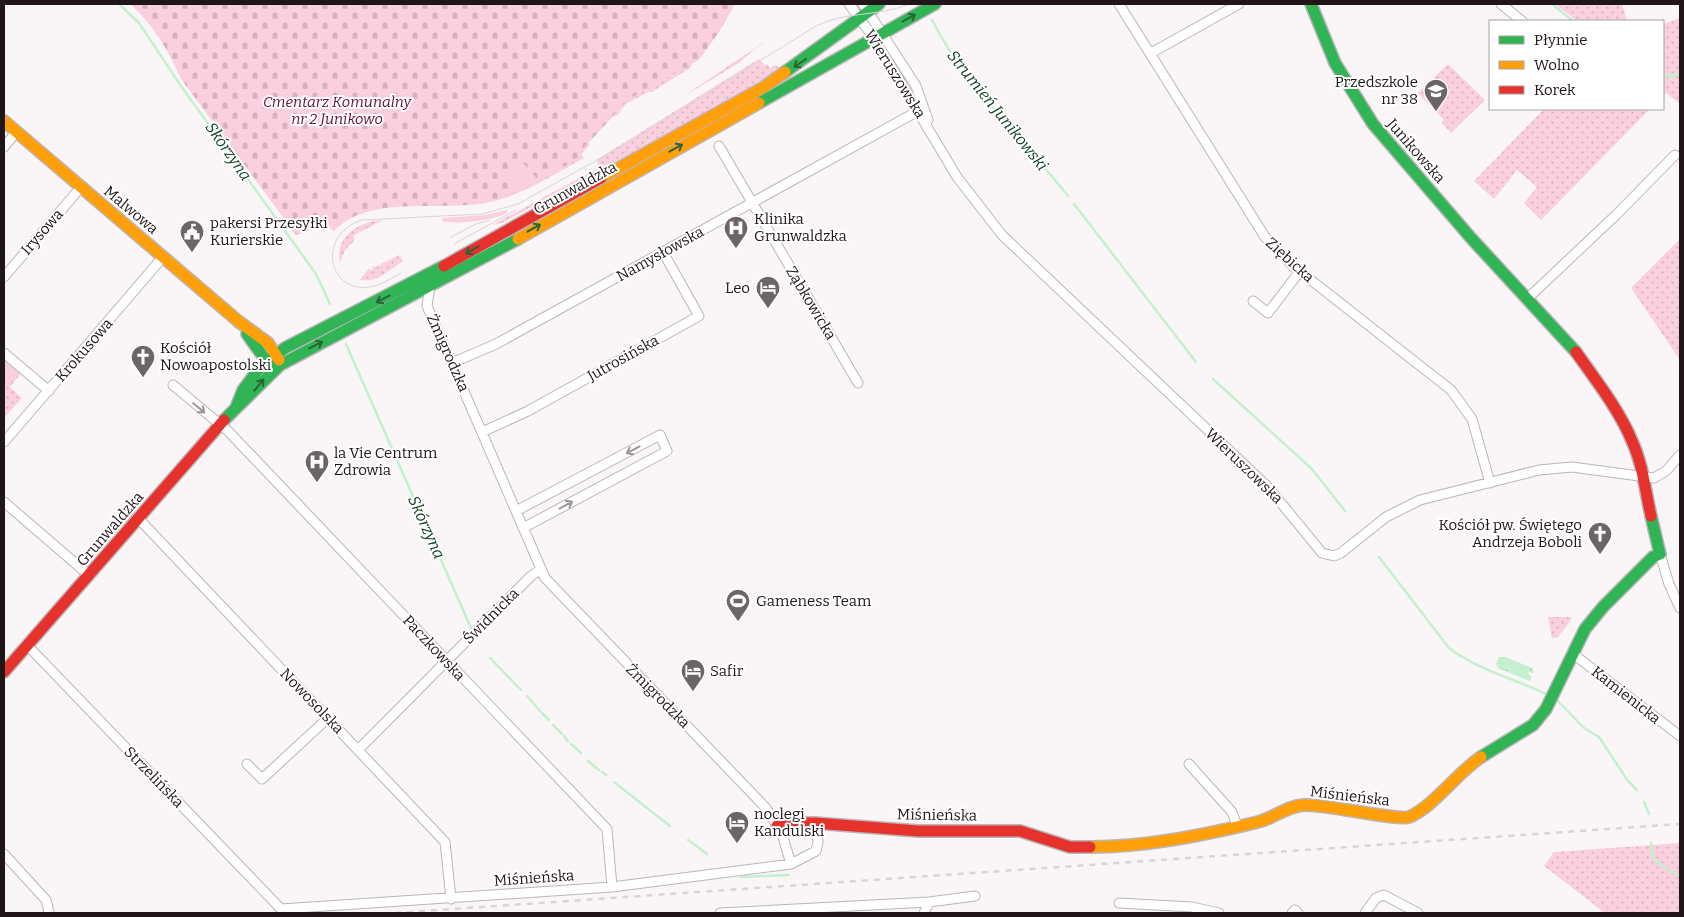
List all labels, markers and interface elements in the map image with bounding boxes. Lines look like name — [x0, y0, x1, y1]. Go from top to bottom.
one-way arrow — [901, 13, 916, 22]
legend — [1489, 20, 1664, 110]
street label: Wieruszowska — [861, 26, 929, 122]
text: Płynnie — [1534, 31, 1588, 49]
water label: Strumień Junikowski — [943, 46, 1052, 175]
text: Wolno — [1534, 56, 1579, 74]
one-way arrow — [793, 59, 807, 69]
place label: Przedszkole nr 38 — [1335, 73, 1418, 108]
school or university icon: Przedszkole nr 38 — [1423, 78, 1449, 112]
text: Korek — [1534, 81, 1576, 99]
park label: Cmentarz Komunalny nr 2 Junikowo — [263, 93, 412, 128]
street label: Junikowska — [1382, 114, 1449, 187]
water label: Skórzyna — [202, 118, 256, 184]
one-way arrow — [668, 143, 683, 152]
street label: Grunwaldzka — [530, 158, 620, 218]
street label: Malwowa — [100, 182, 162, 238]
street label: Irysowa — [17, 205, 67, 259]
place label: Klinika Grunwaldzka — [754, 210, 847, 245]
place label: pakersi Przesyłki Kurierskie — [210, 214, 328, 249]
hospital icon: Klinika Grunwaldzka — [723, 215, 749, 249]
public building icon: pakersi Przesyłki Kurierskie — [179, 219, 205, 253]
one-way arrow — [527, 222, 541, 232]
street label: Namysłowska — [613, 223, 707, 285]
street label: Ziębicka — [1262, 234, 1318, 286]
one-way arrow — [465, 246, 480, 255]
street label: Ząbkowicka — [782, 263, 840, 343]
hotel icon: Leo — [755, 275, 781, 309]
place label: Leo — [725, 279, 750, 297]
one-way arrow — [376, 295, 391, 304]
street label: Żmigrodzka — [423, 311, 473, 395]
street label: Krokusowa — [52, 315, 116, 385]
street label: Jutrosińska — [583, 331, 662, 386]
place label: Kościół Nowoapostolski — [160, 339, 272, 374]
one-way arrow — [309, 340, 324, 350]
church icon: Kościół Nowoapostolski — [130, 344, 156, 378]
one-way arrow — [253, 379, 264, 392]
one-way arrow — [192, 402, 205, 413]
street label: Wieruszowska — [1201, 424, 1287, 508]
place label: la Vie Centrum Zdrowia — [334, 444, 438, 479]
one-way arrow — [626, 445, 641, 455]
hospital icon: la Vie Centrum Zdrowia — [304, 449, 330, 483]
street label: Grunwaldzka — [73, 488, 147, 570]
water label: Skórzyna — [404, 493, 449, 562]
one-way arrow — [558, 500, 573, 509]
place label: Kościół pw. Świętego Andrzeja Boboli — [1438, 516, 1583, 551]
church icon: Kościół pw. Świętego Andrzeja Boboli — [1587, 521, 1613, 555]
street label: Świdnicka — [459, 584, 523, 648]
sports icon: Gameness Team — [725, 588, 751, 622]
place label: Gameness Team — [756, 592, 872, 610]
street label: Paczkowska — [399, 611, 469, 685]
hotel icon: Safir — [680, 658, 706, 692]
street label: Żmigrodzka — [622, 660, 694, 732]
place label: Safir — [710, 662, 744, 680]
street label: Kamienicka — [1588, 662, 1664, 728]
street label: Nowosolska — [276, 665, 348, 737]
street label: Strzelińska — [120, 743, 188, 811]
street label: Miśnieńska — [1309, 782, 1391, 810]
place label: noclegi Kandulski — [754, 805, 825, 840]
street label: Miśnieńska — [897, 805, 977, 825]
hotel icon: noclegi Kandulski — [724, 810, 750, 844]
street label: Miśnieńska — [493, 866, 575, 890]

